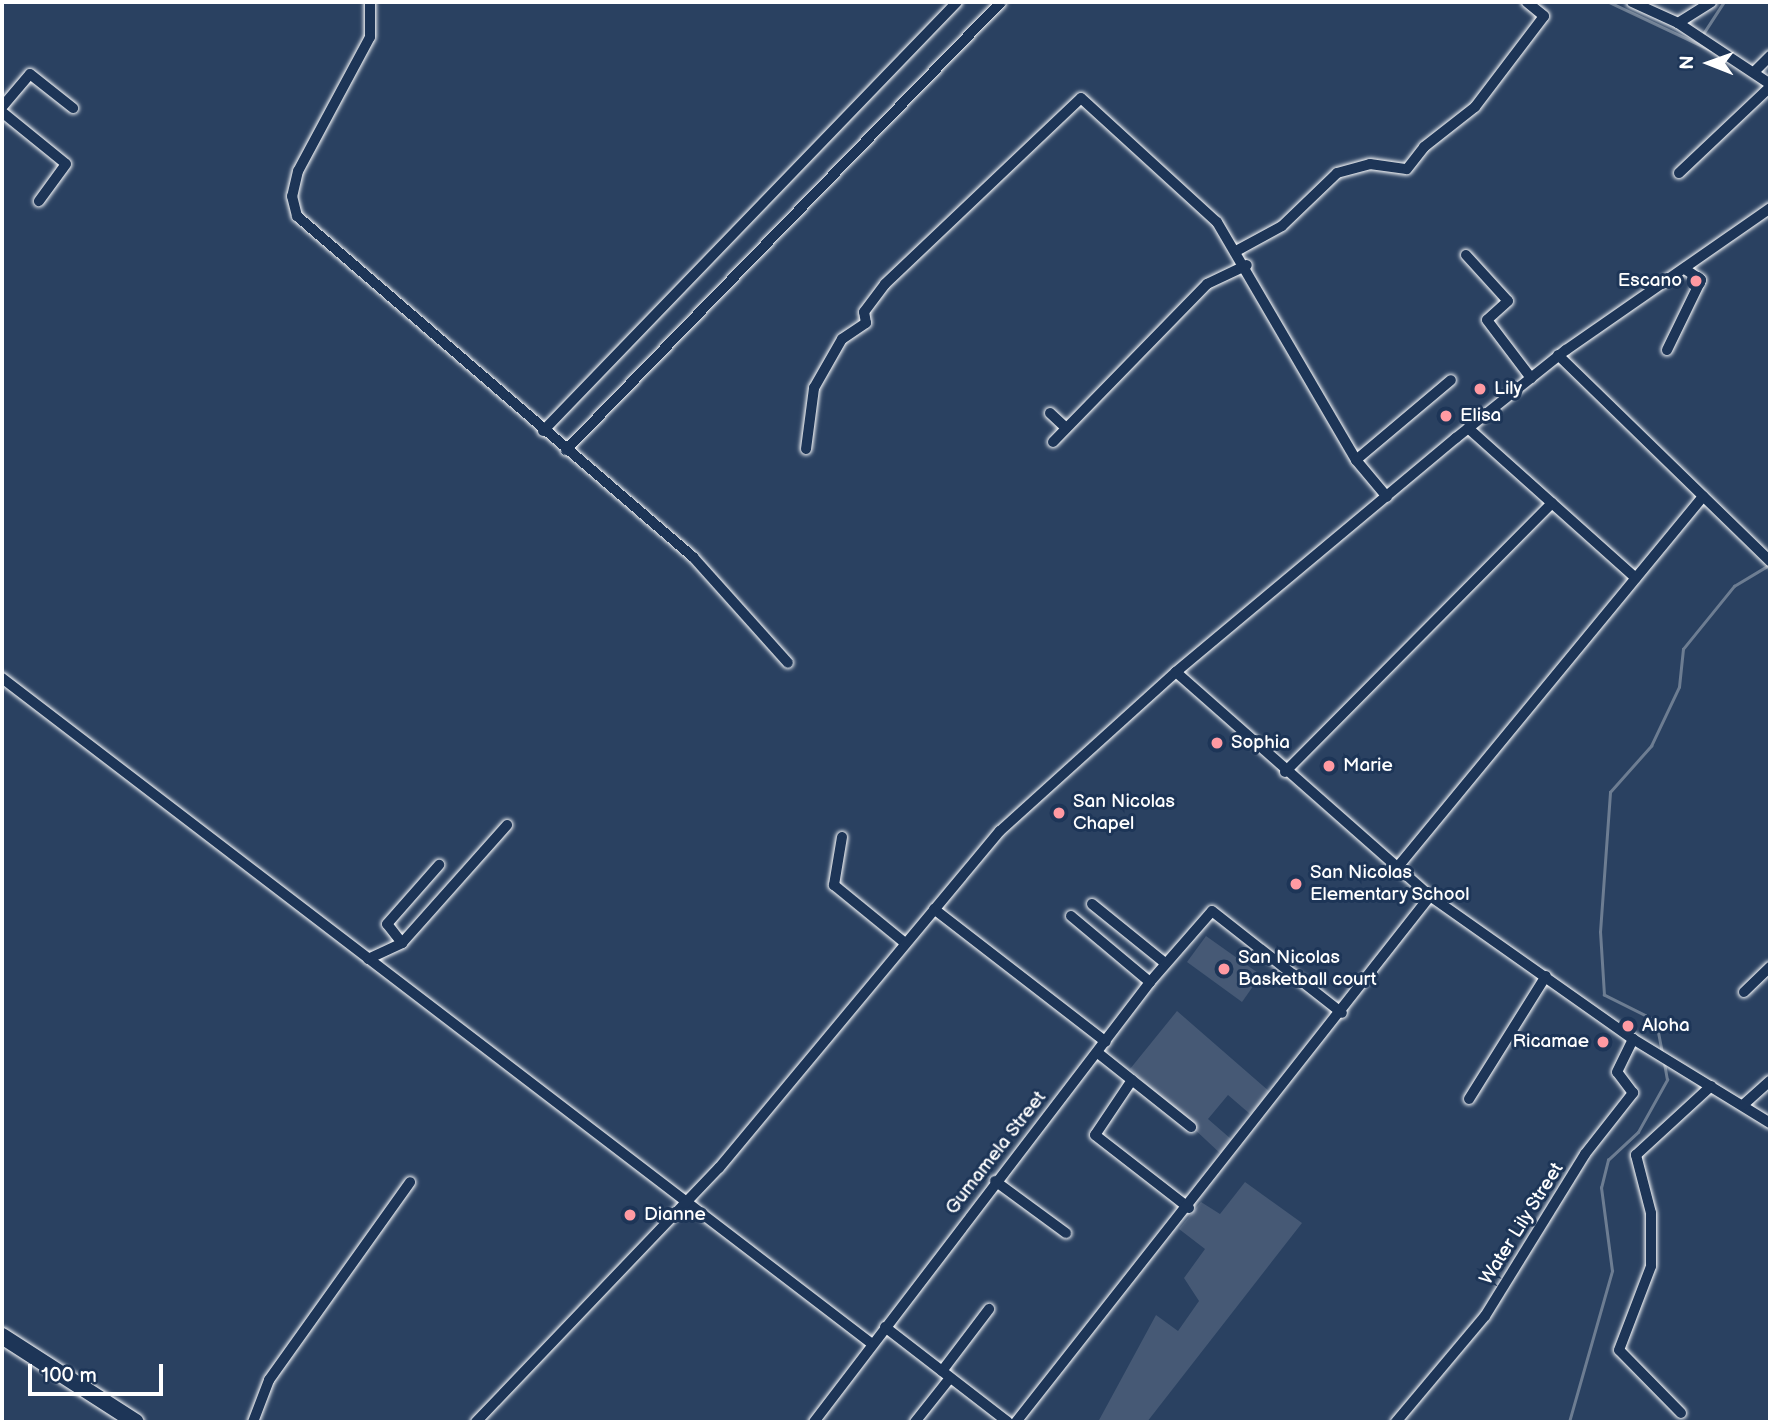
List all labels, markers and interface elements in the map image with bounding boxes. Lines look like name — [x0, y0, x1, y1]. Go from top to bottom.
north arrow — [1674, 28, 1744, 98]
text: N — [1676, 55, 1699, 70]
place label: Escano — [1618, 270, 1682, 292]
marker: Escano — [1688, 273, 1704, 289]
place label: Lily — [1494, 378, 1522, 400]
marker: Lily — [1472, 381, 1488, 397]
place label: Elisa — [1460, 405, 1501, 427]
marker: Elisa — [1438, 408, 1454, 424]
place label: Sophia — [1231, 732, 1290, 754]
marker: Sophia — [1209, 735, 1225, 751]
place label: Marie — [1343, 755, 1393, 777]
marker: Marie — [1321, 758, 1337, 774]
place label: San Nicolas Chapel — [1073, 791, 1175, 835]
marker: San Nicolas Chapel — [1051, 805, 1067, 821]
place label: San Nicolas Elementary School — [1310, 862, 1471, 906]
marker: San Nicolas Elementary School — [1288, 876, 1304, 892]
place label: San Nicolas Basketball court — [1238, 947, 1377, 991]
marker: San Nicolas Basketball court — [1216, 961, 1232, 977]
place label: Aloha — [1642, 1015, 1690, 1037]
marker: Aloha — [1620, 1018, 1636, 1034]
place label: Ricamae — [1512, 1031, 1589, 1053]
marker: Ricamae — [1595, 1034, 1611, 1050]
street label: Gumamela Street — [941, 1087, 1051, 1219]
street label: Water Lily Street — [1475, 1158, 1569, 1290]
place label: Dianne — [644, 1204, 706, 1226]
marker: Dianne — [622, 1207, 638, 1223]
scale bar — [32, 1350, 166, 1394]
text: 100 m — [41, 1363, 97, 1388]

